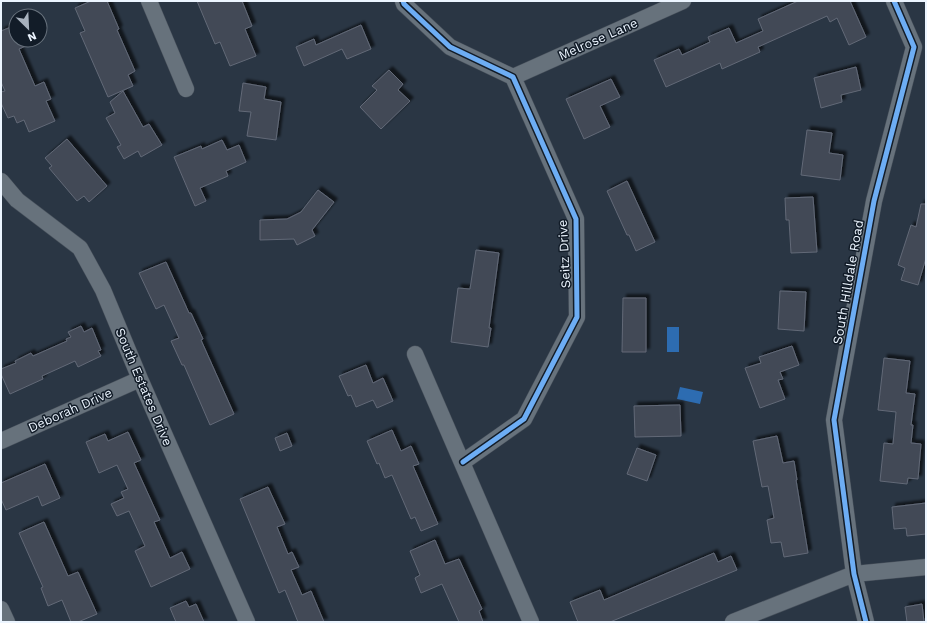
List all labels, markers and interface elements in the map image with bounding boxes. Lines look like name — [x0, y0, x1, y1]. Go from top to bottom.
north arrow — [8, 8, 48, 48]
street label: Melrose Lane — [556, 15, 640, 63]
text: N — [25, 29, 38, 44]
street label: Seitz Drive — [555, 219, 573, 289]
street label: South Hilldale Road — [830, 219, 866, 345]
street label: South Estates Drive — [112, 326, 176, 448]
street label: Deborah Drive — [26, 385, 114, 435]

